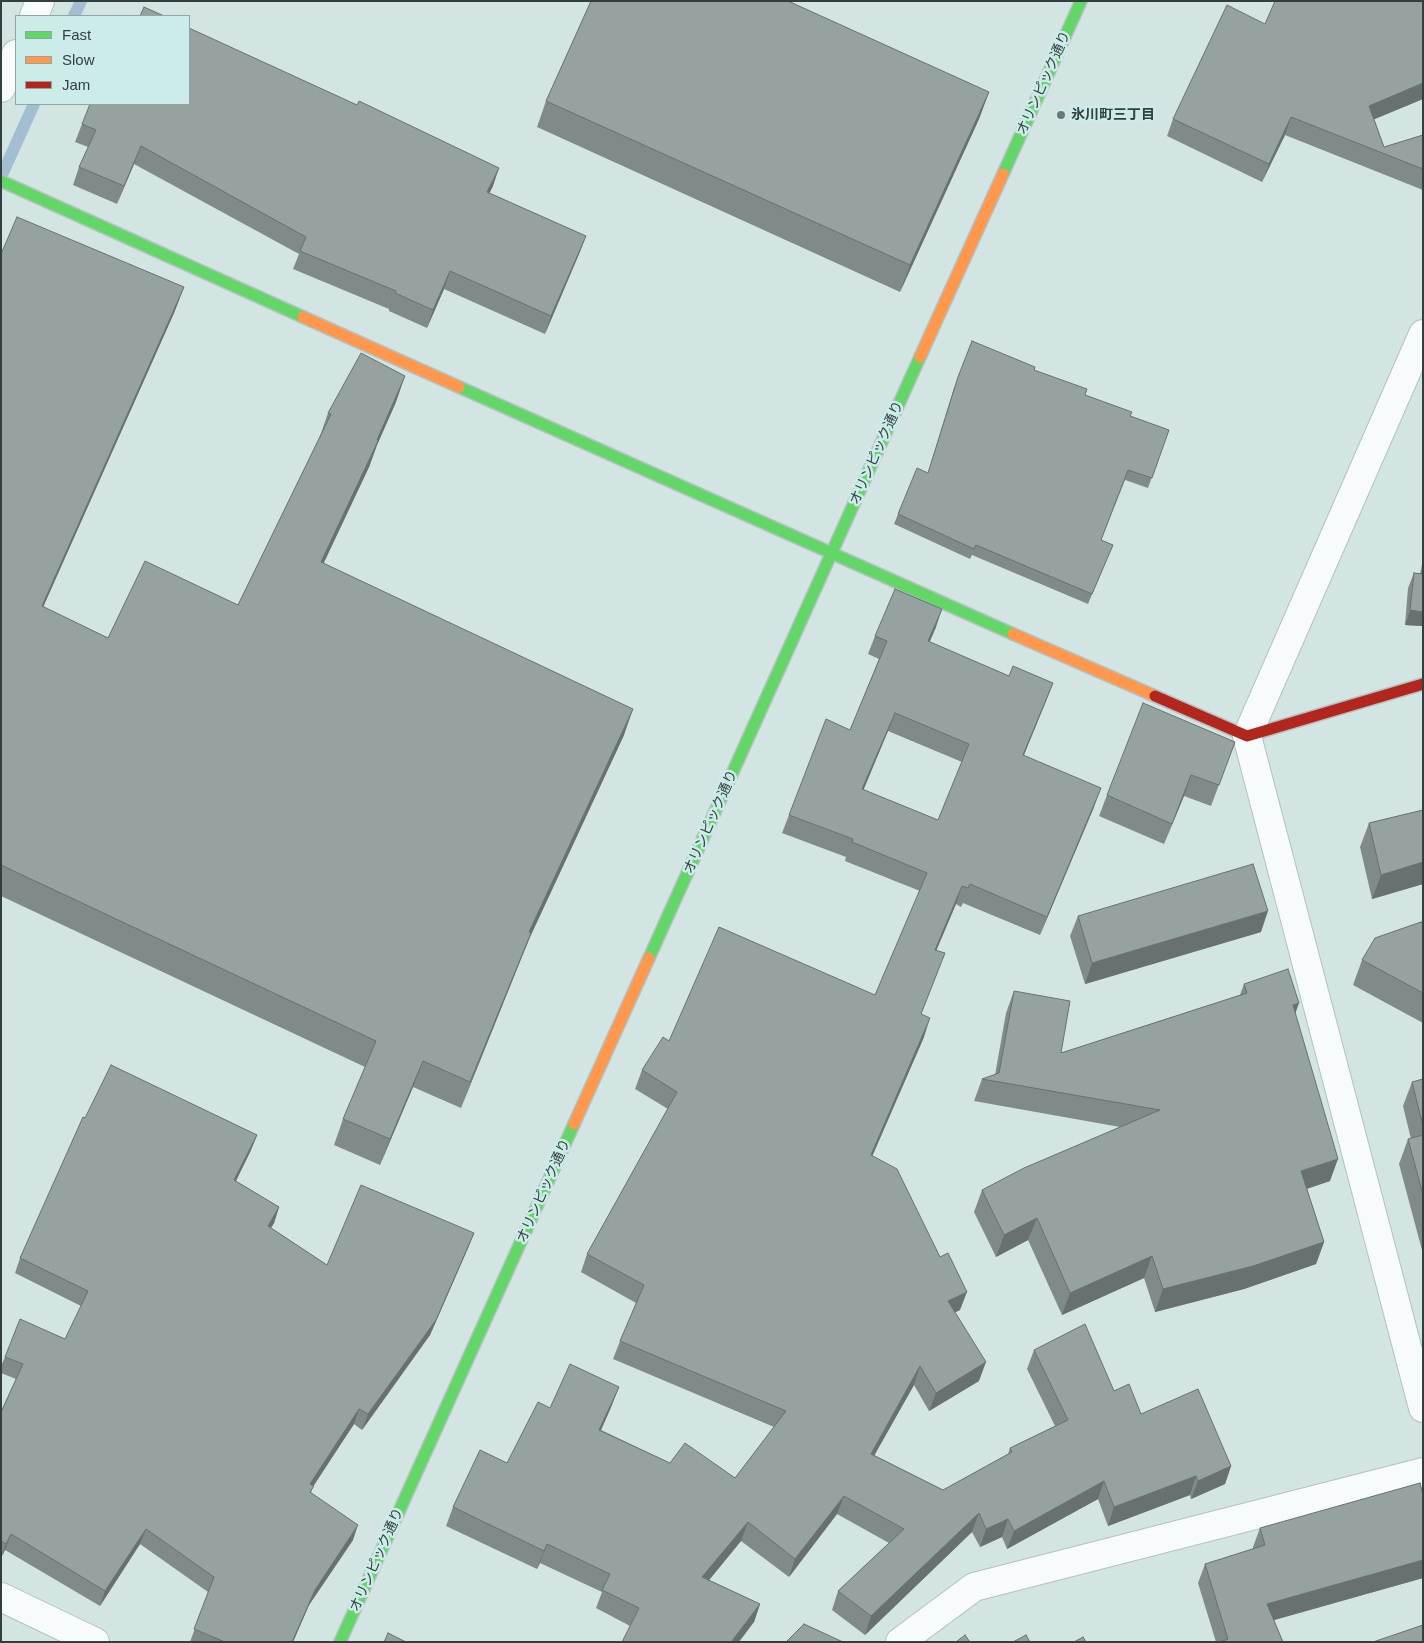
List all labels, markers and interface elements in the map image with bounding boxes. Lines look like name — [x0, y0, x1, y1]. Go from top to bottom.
legend — [15, 15, 190, 105]
text: Fast — [62, 26, 91, 43]
street label: オリンピック通り — [1014, 28, 1074, 138]
text: Slow — [62, 51, 95, 68]
text: Jam — [62, 76, 90, 93]
place label: 氷川町三丁目 — [1071, 107, 1155, 123]
marker: 氷川町三丁目 — [1055, 109, 1067, 121]
street label: オリンピック通り — [847, 398, 907, 508]
street label: オリンピック通り — [681, 767, 741, 877]
street label: オリンピック通り — [514, 1136, 574, 1246]
street label: オリンピック通り — [347, 1505, 407, 1615]

